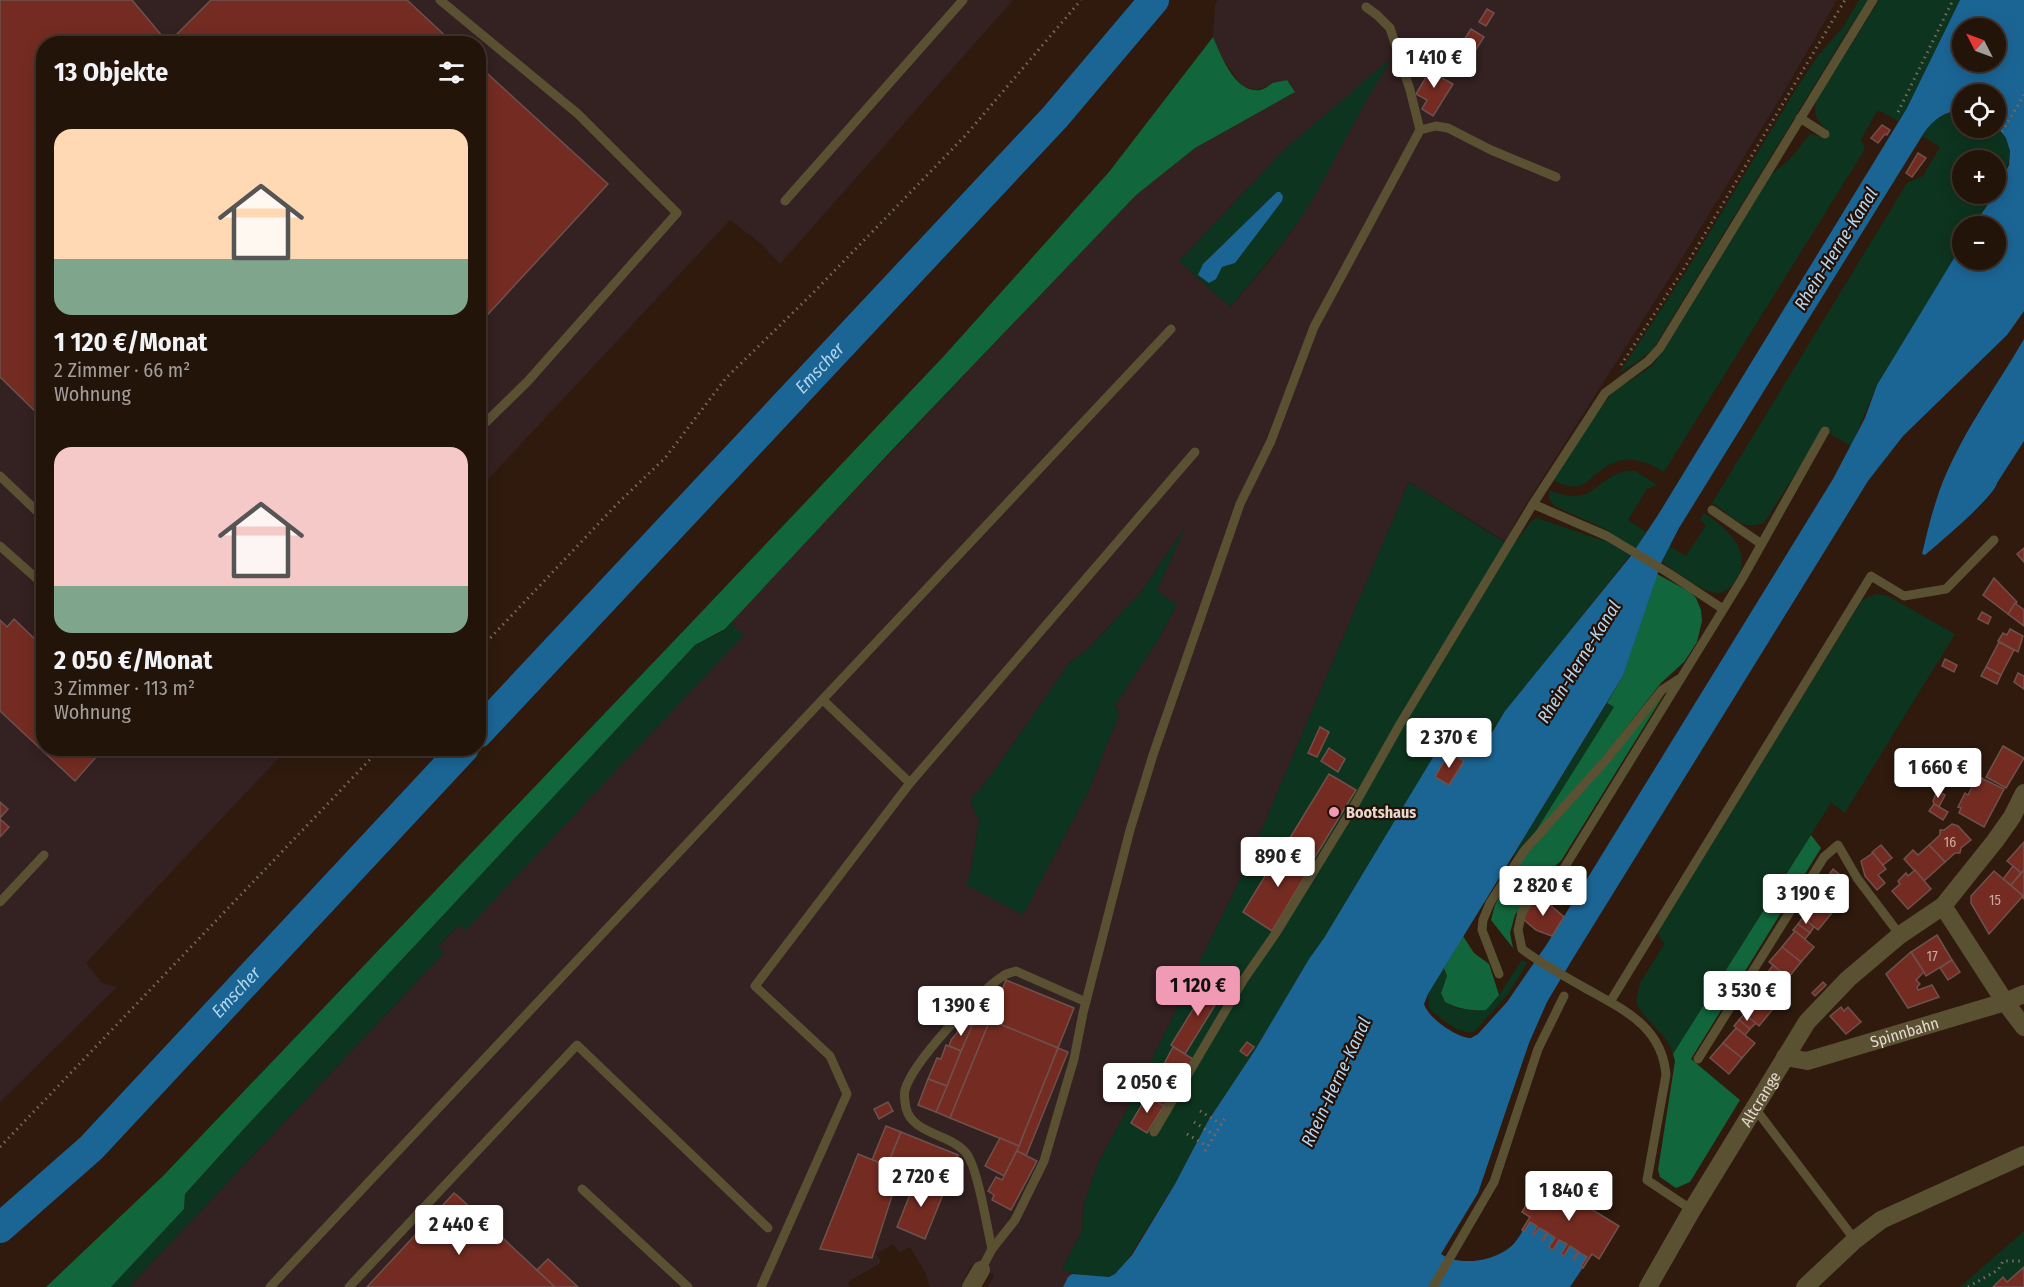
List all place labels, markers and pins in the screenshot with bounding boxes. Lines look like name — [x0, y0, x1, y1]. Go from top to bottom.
pin: 1 410 € — [1379, 38, 1489, 89]
pin: 2 370 € — [1394, 718, 1504, 769]
pin: 1 660 € — [1883, 748, 1993, 799]
place label: Bootshaus — [1346, 803, 1416, 822]
marker: Bootshaus — [1327, 805, 1341, 819]
pin: 890 € — [1236, 837, 1320, 888]
pin: 2 820 € — [1488, 866, 1598, 917]
pin: 3 190 € — [1751, 874, 1861, 925]
pin: 1 120 € — [1143, 966, 1253, 1017]
pin: 3 530 € — [1692, 971, 1802, 1022]
pin: 1 390 € — [906, 986, 1016, 1037]
pin: 2 050 € — [1092, 1063, 1202, 1114]
pin: 2 720 € — [866, 1157, 976, 1208]
pin: 1 840 € — [1514, 1171, 1624, 1222]
pin: 2 440 € — [404, 1205, 514, 1256]

